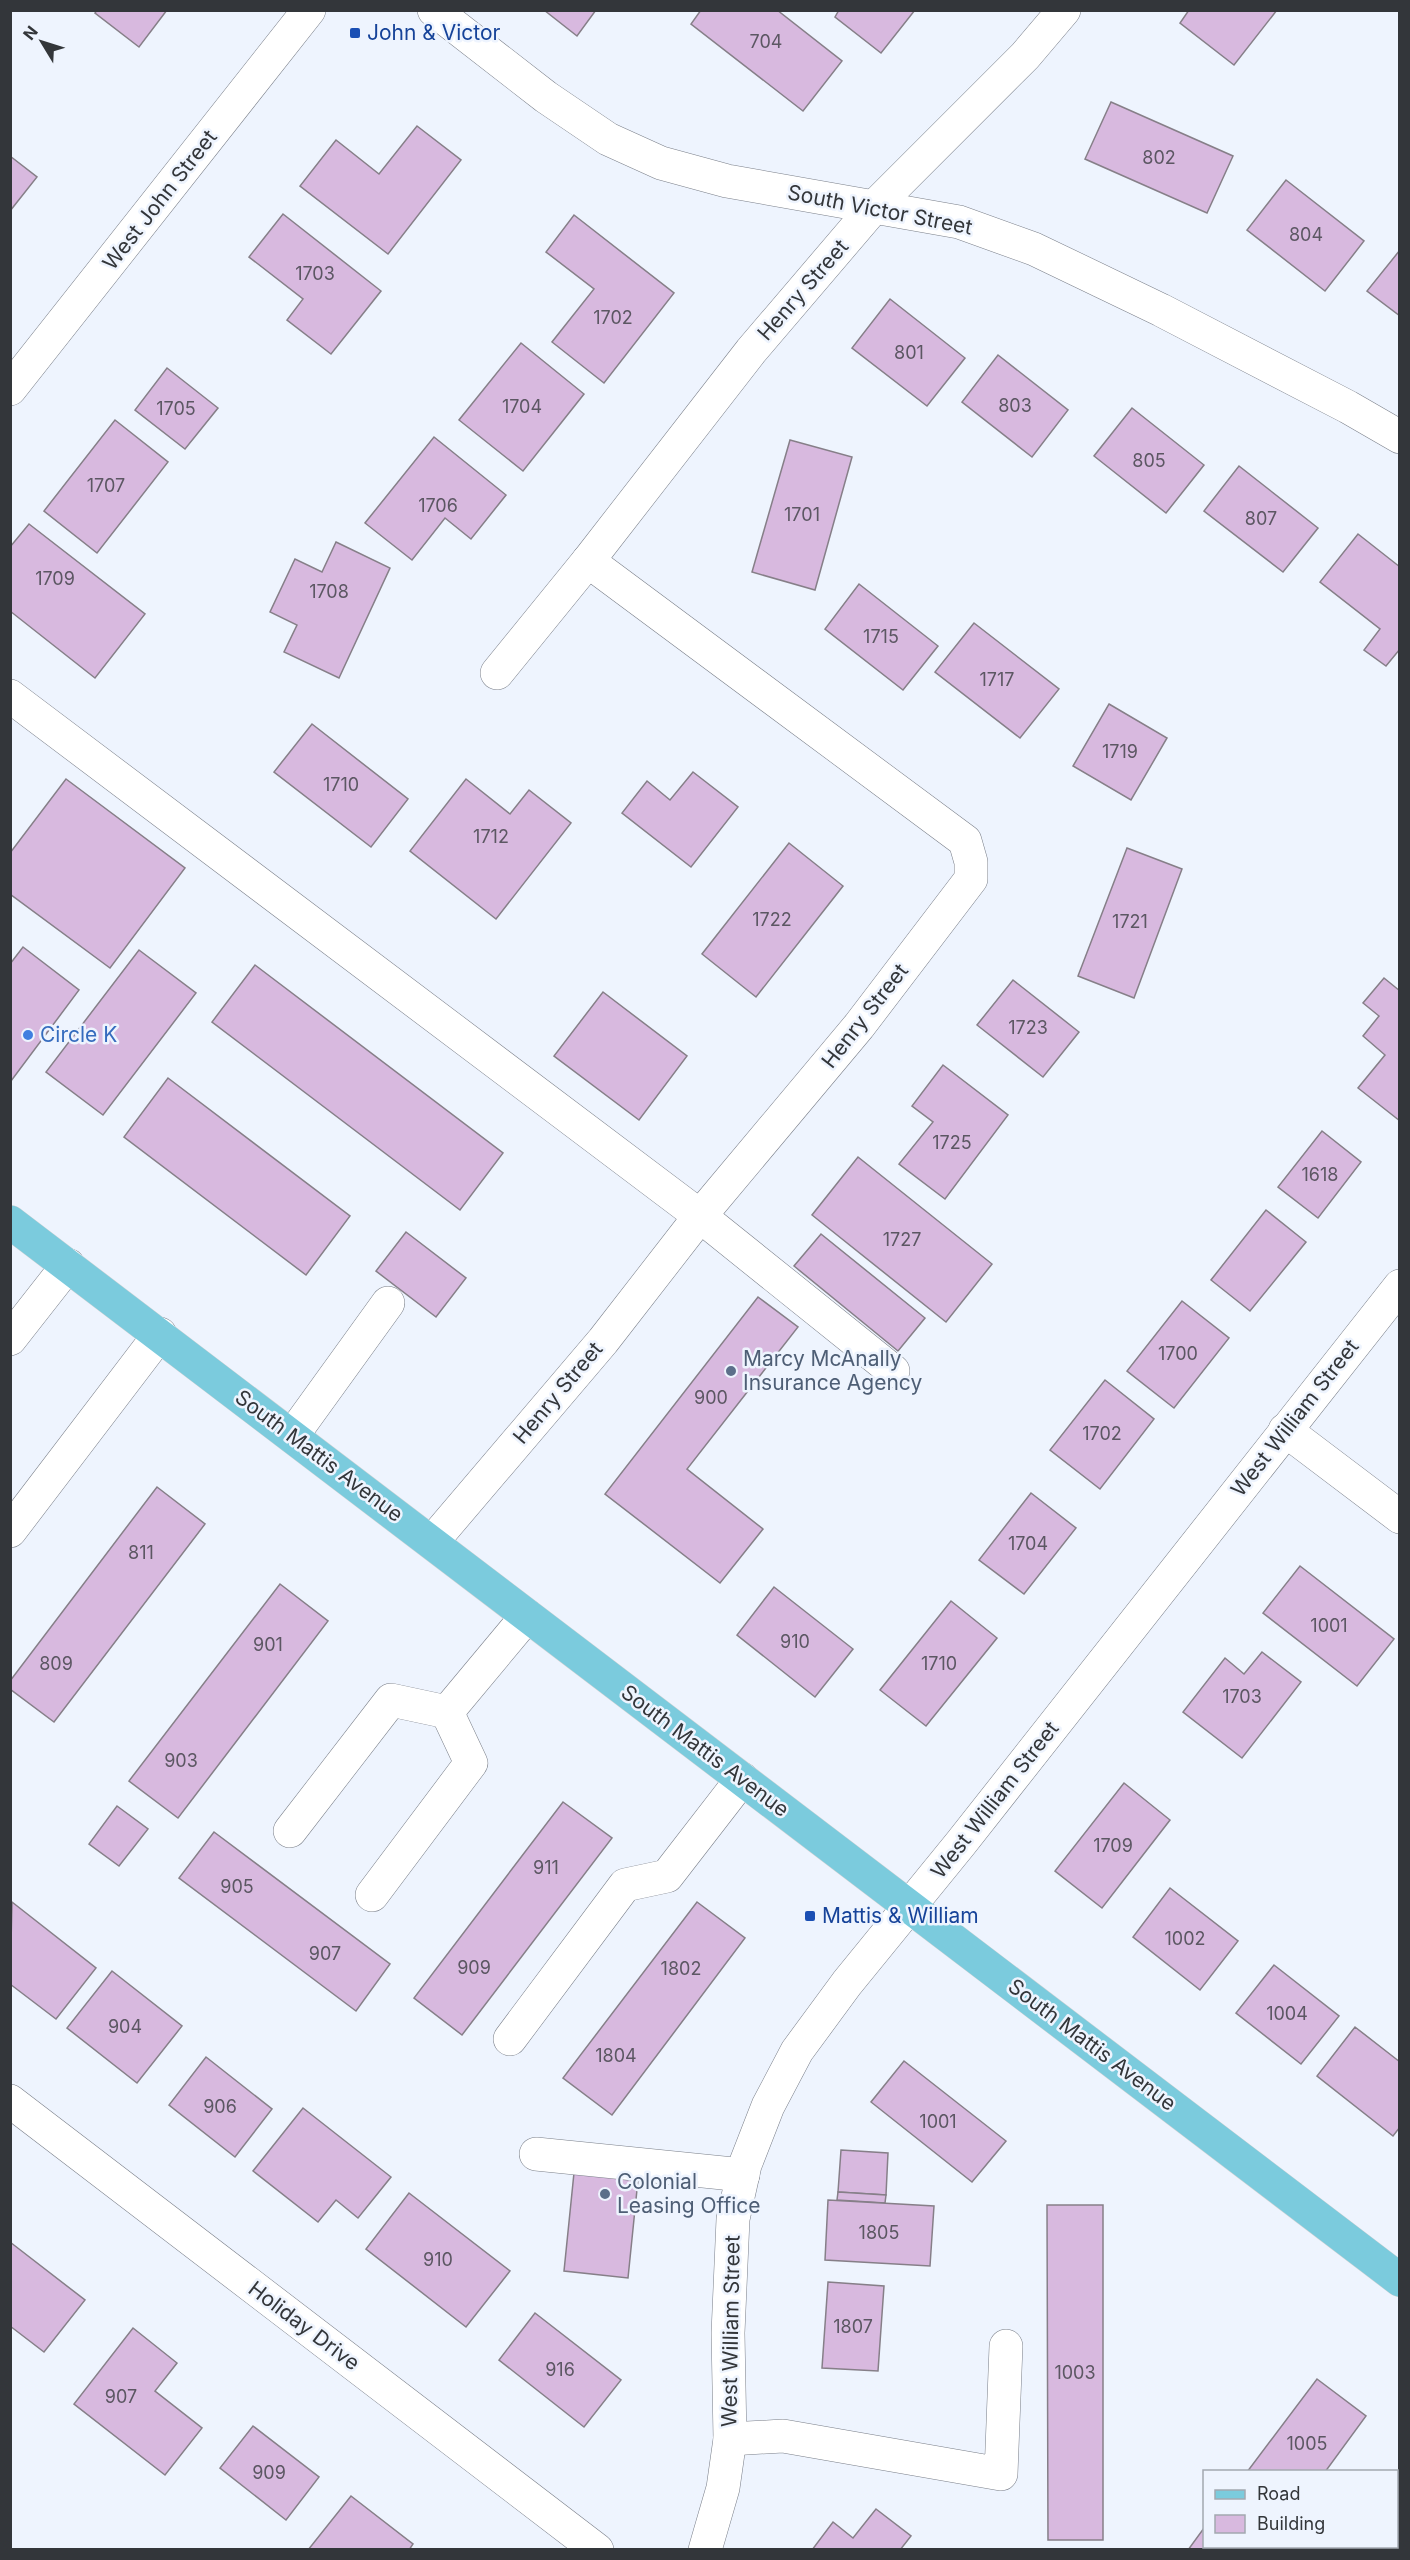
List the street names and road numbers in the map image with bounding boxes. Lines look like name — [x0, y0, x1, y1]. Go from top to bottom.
street label: West John Street — [97, 125, 222, 274]
street label: South Victor Street — [786, 179, 975, 240]
street label: Henry Street — [752, 234, 853, 345]
street label: Henry Street — [816, 958, 913, 1073]
street label: West William Street — [1226, 1334, 1364, 1501]
street label: Henry Street — [508, 1336, 608, 1449]
street label: South Mattis Avenue — [231, 1384, 408, 1527]
street label: South Mattis Avenue — [617, 1679, 794, 1822]
street label: West William Street — [926, 1716, 1064, 1883]
street label: South Mattis Avenue — [1004, 1973, 1181, 2116]
street label: West William Street — [716, 2235, 745, 2427]
street label: Holiday Drive — [244, 2276, 365, 2375]

